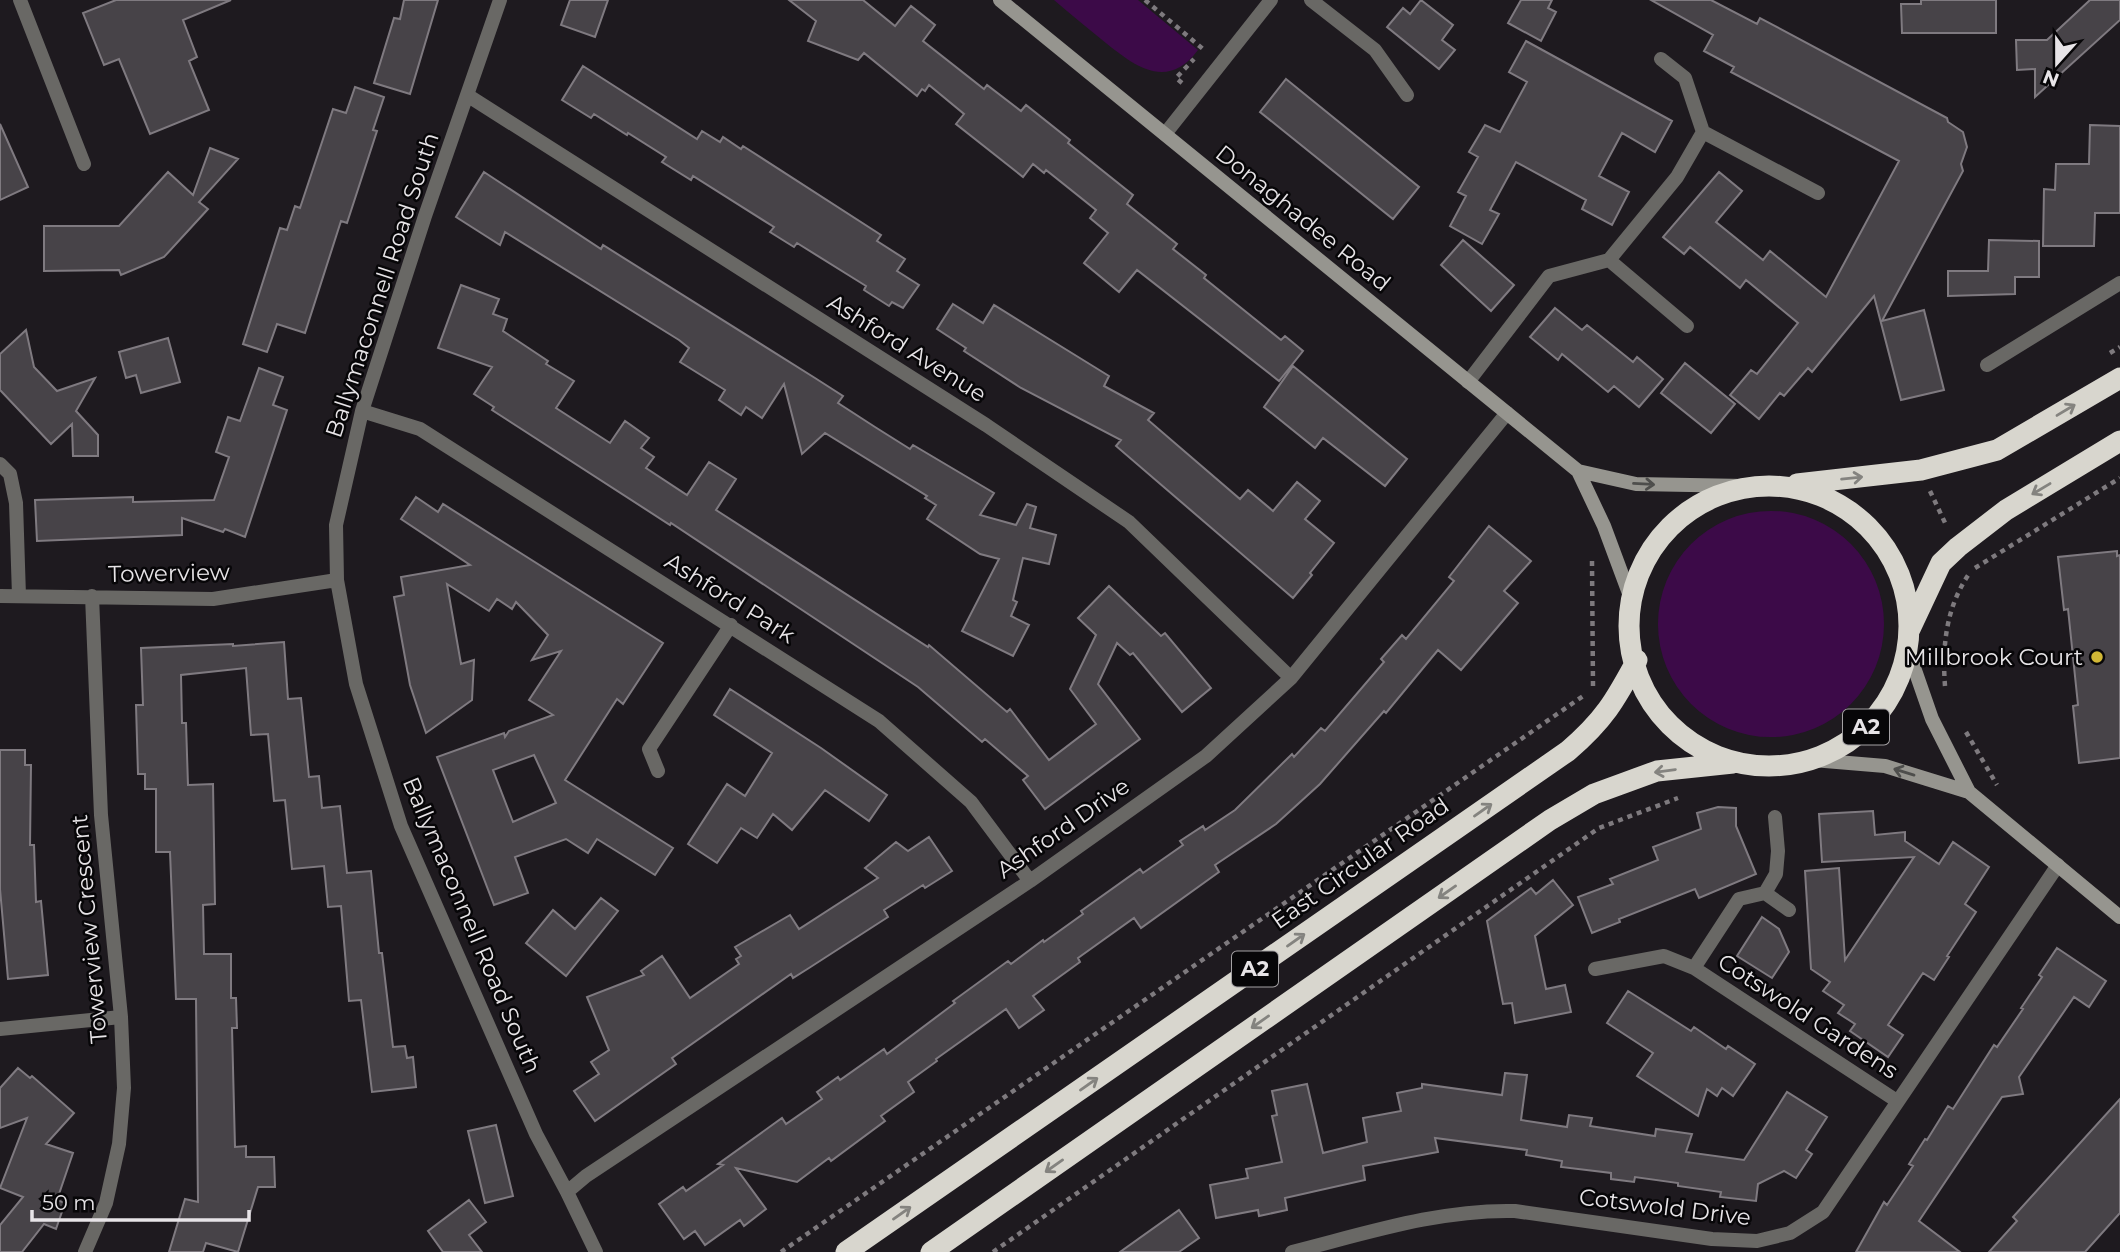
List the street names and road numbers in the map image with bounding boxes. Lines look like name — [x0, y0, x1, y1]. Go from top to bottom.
street label: Ballymaconnell Road South — [319, 129, 445, 441]
street label: Donaghadee Road — [1210, 139, 1396, 297]
street label: Ashford Avenue — [822, 288, 992, 408]
street label: Ashford Park — [660, 547, 800, 649]
street label: Towerview — [108, 558, 231, 588]
road number: A2 — [1843, 710, 1889, 744]
street label: Ashford Drive — [991, 772, 1135, 884]
street label: Ballymaconnell Road South — [397, 773, 547, 1077]
street label: East Circular Road — [1266, 791, 1454, 935]
street label: Towerview Crescent — [65, 813, 113, 1045]
street label: Cotswold Gardens — [1713, 947, 1903, 1085]
road number: A2 — [1232, 951, 1278, 986]
street label: Cotswold Drive — [1577, 1183, 1753, 1231]

